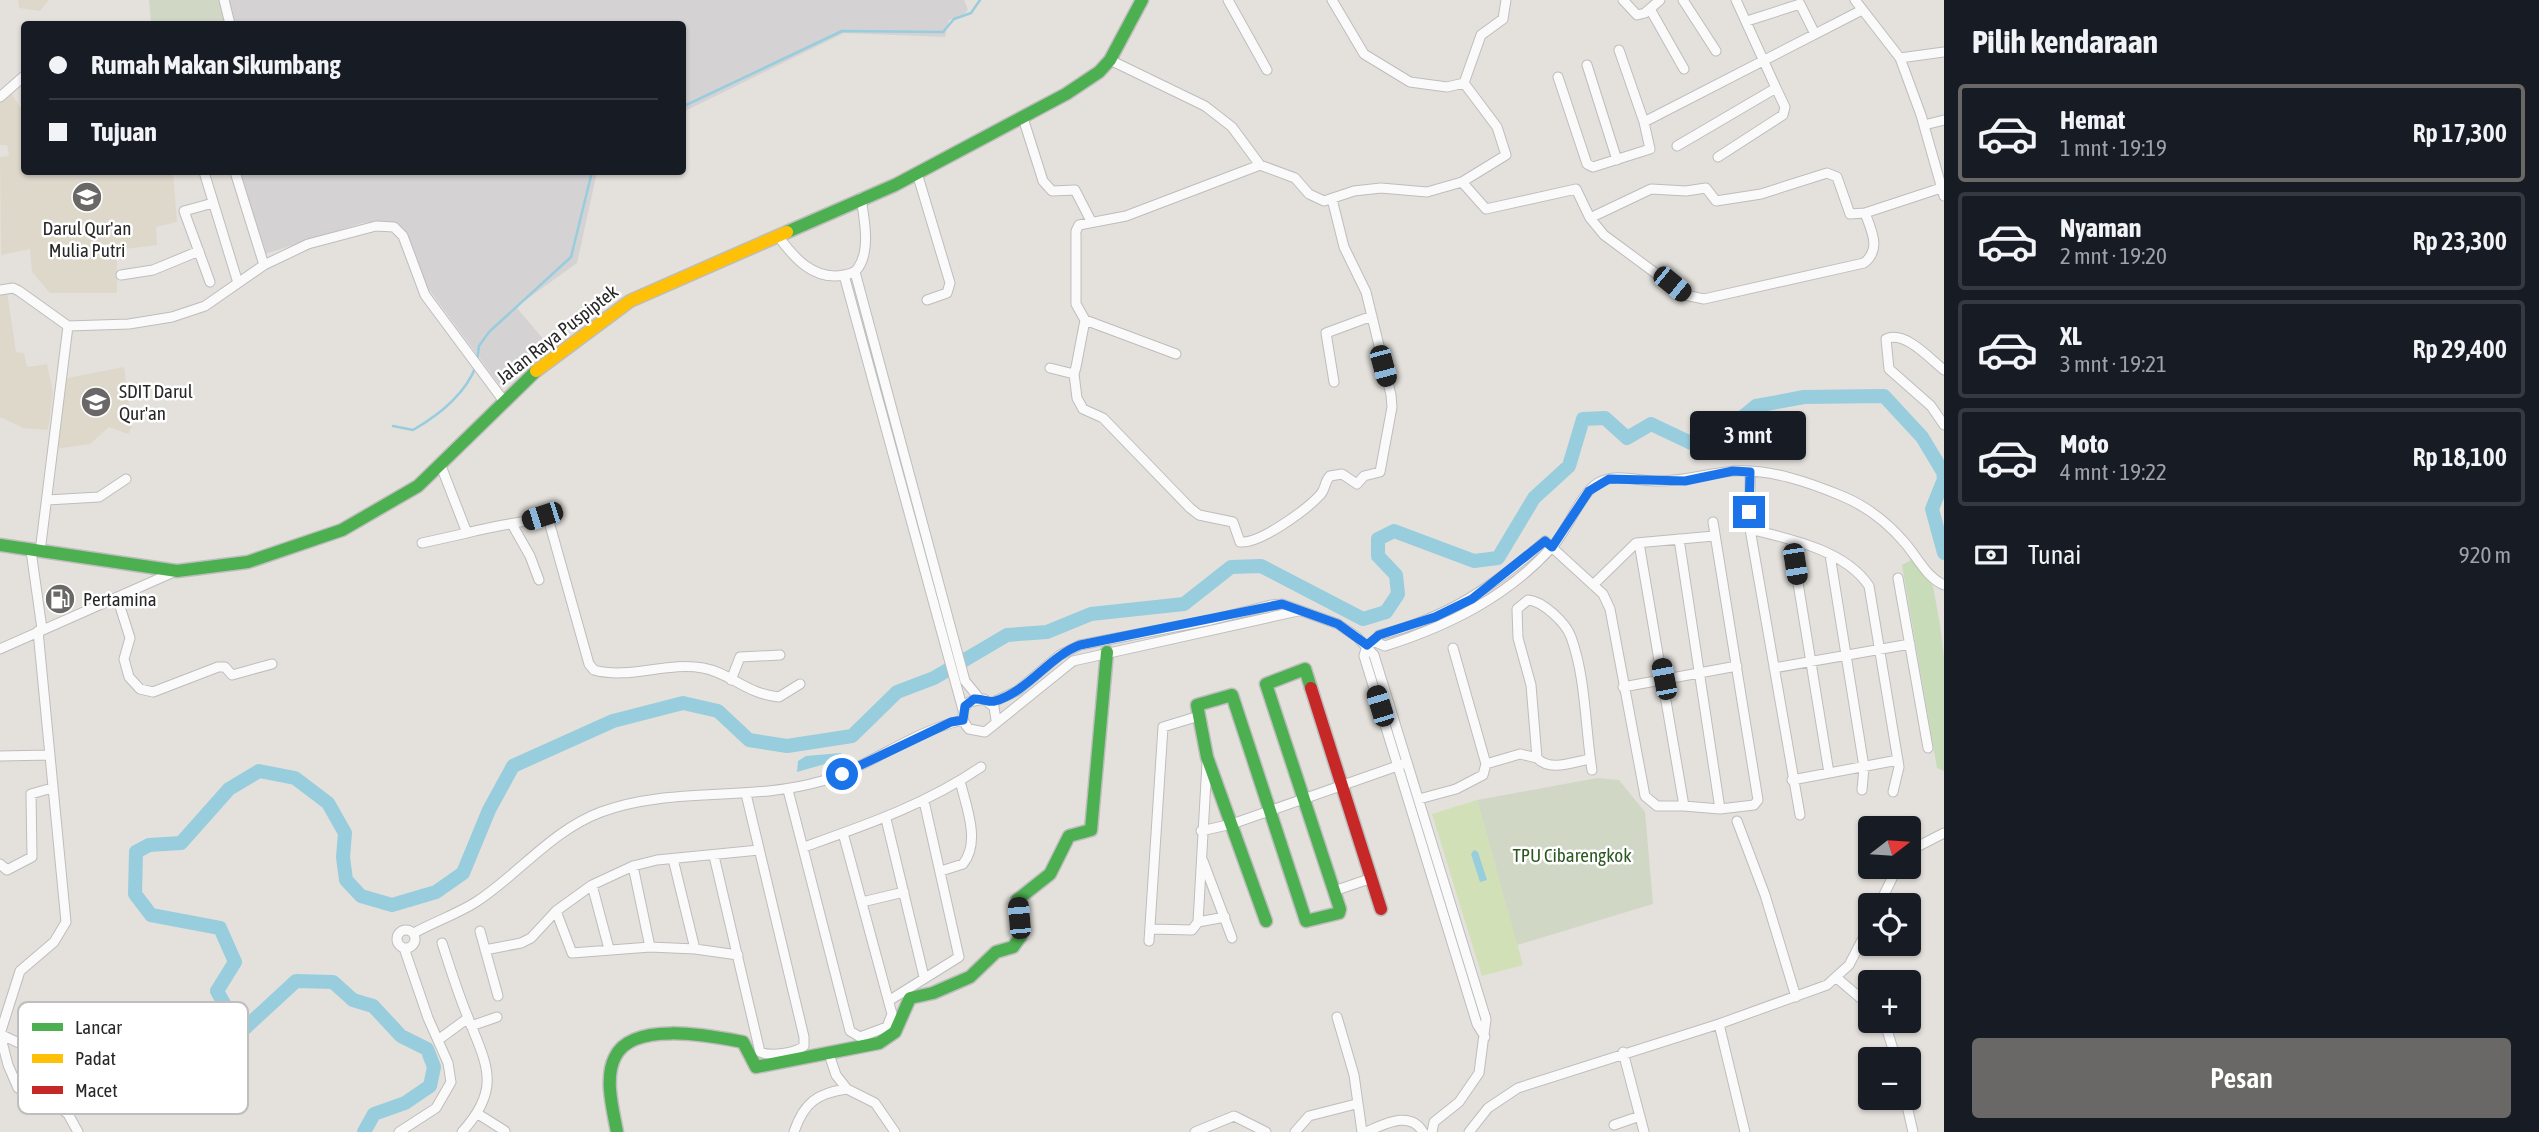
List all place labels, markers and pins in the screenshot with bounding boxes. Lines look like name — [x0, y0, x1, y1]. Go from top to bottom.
school or university icon: Darul Qur'an Mulia Putri — [70, 180, 104, 214]
place label: Darul Qur'an Mulia Putri — [43, 217, 131, 261]
place label: SDIT Darul Qur'an — [119, 380, 193, 424]
school or university icon: SDIT Darul Qur'an — [79, 385, 113, 419]
fuel station icon: Pertamina — [43, 582, 77, 616]
place label: Pertamina — [83, 588, 157, 610]

